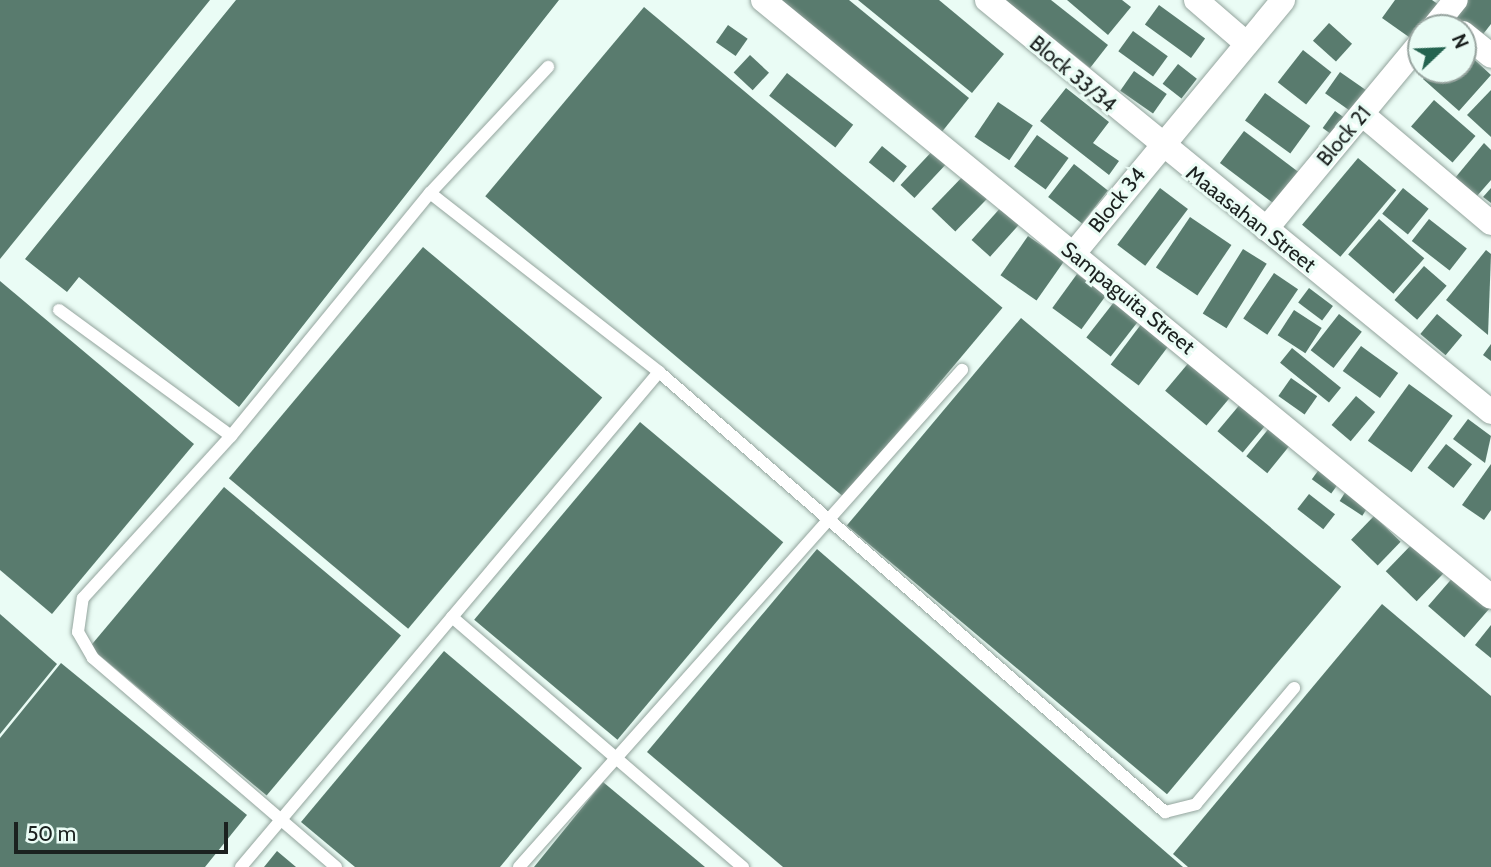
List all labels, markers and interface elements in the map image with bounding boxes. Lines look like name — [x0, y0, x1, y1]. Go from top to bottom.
north arrow — [1407, 14, 1477, 84]
street label: Block 33/34 — [1024, 30, 1122, 118]
text: N — [1447, 31, 1473, 52]
street label: Block 21 — [1312, 101, 1376, 171]
street label: Maaasahan Street — [1181, 160, 1321, 278]
street label: Block 34 — [1083, 163, 1151, 237]
street label: Sampaguita Street — [1056, 237, 1200, 359]
scale bar — [18, 808, 231, 852]
text: 50 m — [27, 821, 76, 846]

